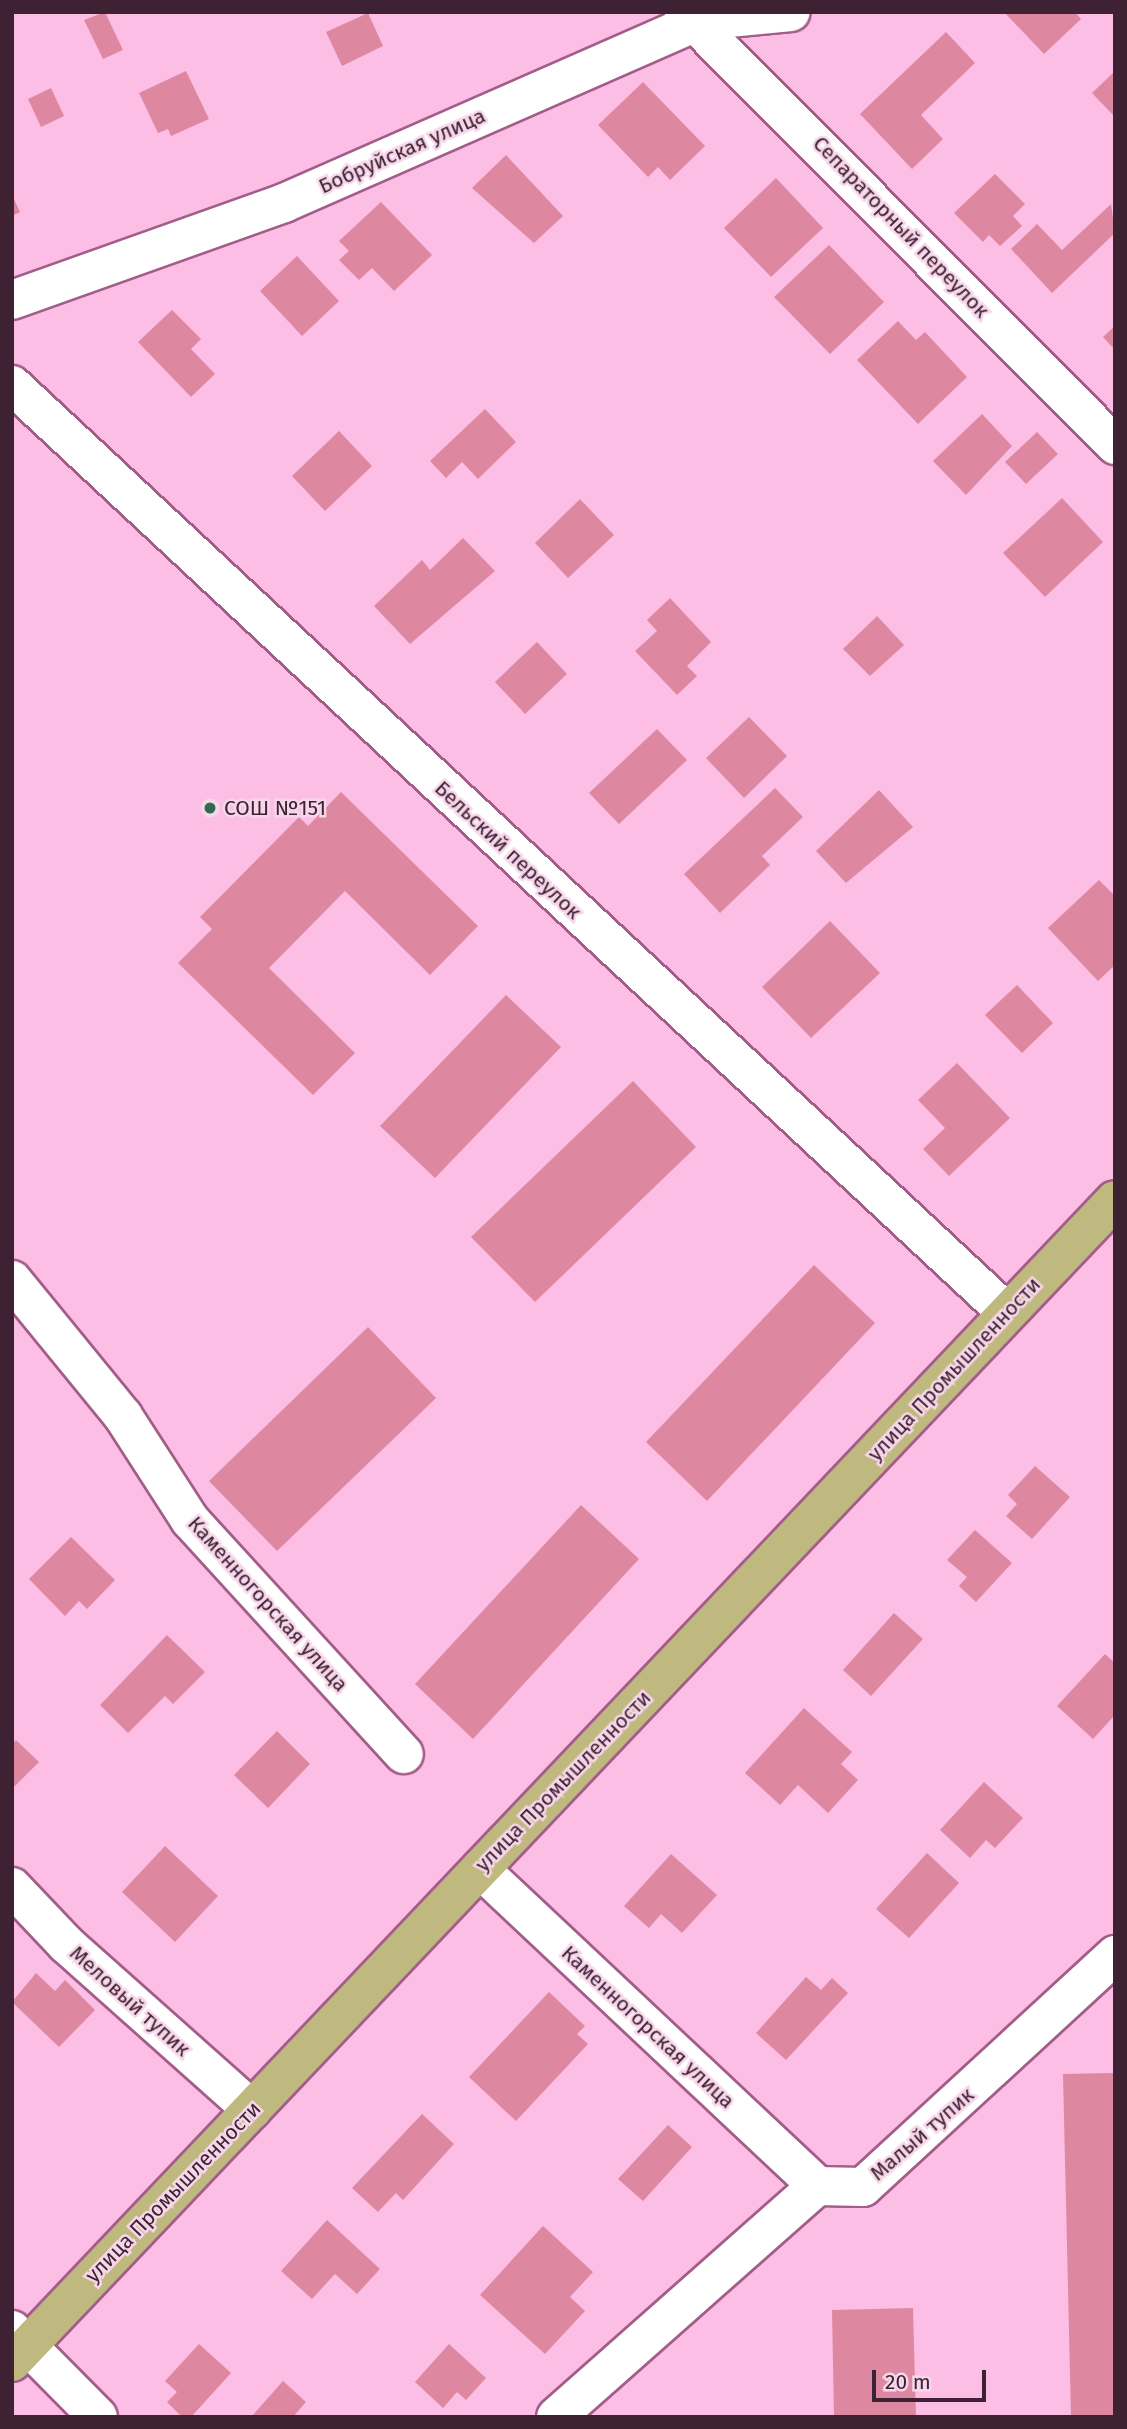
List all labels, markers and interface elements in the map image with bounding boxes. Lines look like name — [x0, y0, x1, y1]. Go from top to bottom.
street label: Бобруйская улица — [315, 103, 489, 199]
street label: Сепараторный переулок — [808, 131, 994, 323]
street label: Бельский переулок — [430, 776, 586, 924]
place label: СОШ №151 — [224, 795, 326, 821]
marker: СОШ №151 — [202, 800, 218, 816]
street label: улица Промышленности — [862, 1272, 1046, 1466]
street label: Каменногорская улица — [183, 1511, 353, 1697]
street label: улица Промышленности — [470, 1685, 656, 1877]
street label: Меловый тупик — [65, 1940, 195, 2062]
street label: Каменногорская улица — [556, 1940, 740, 2114]
street label: Малый тупик — [865, 2082, 979, 2186]
street label: улица Промышленности — [80, 2096, 266, 2288]
scale bar — [875, 2356, 989, 2400]
text: 20 m — [885, 2369, 931, 2395]

